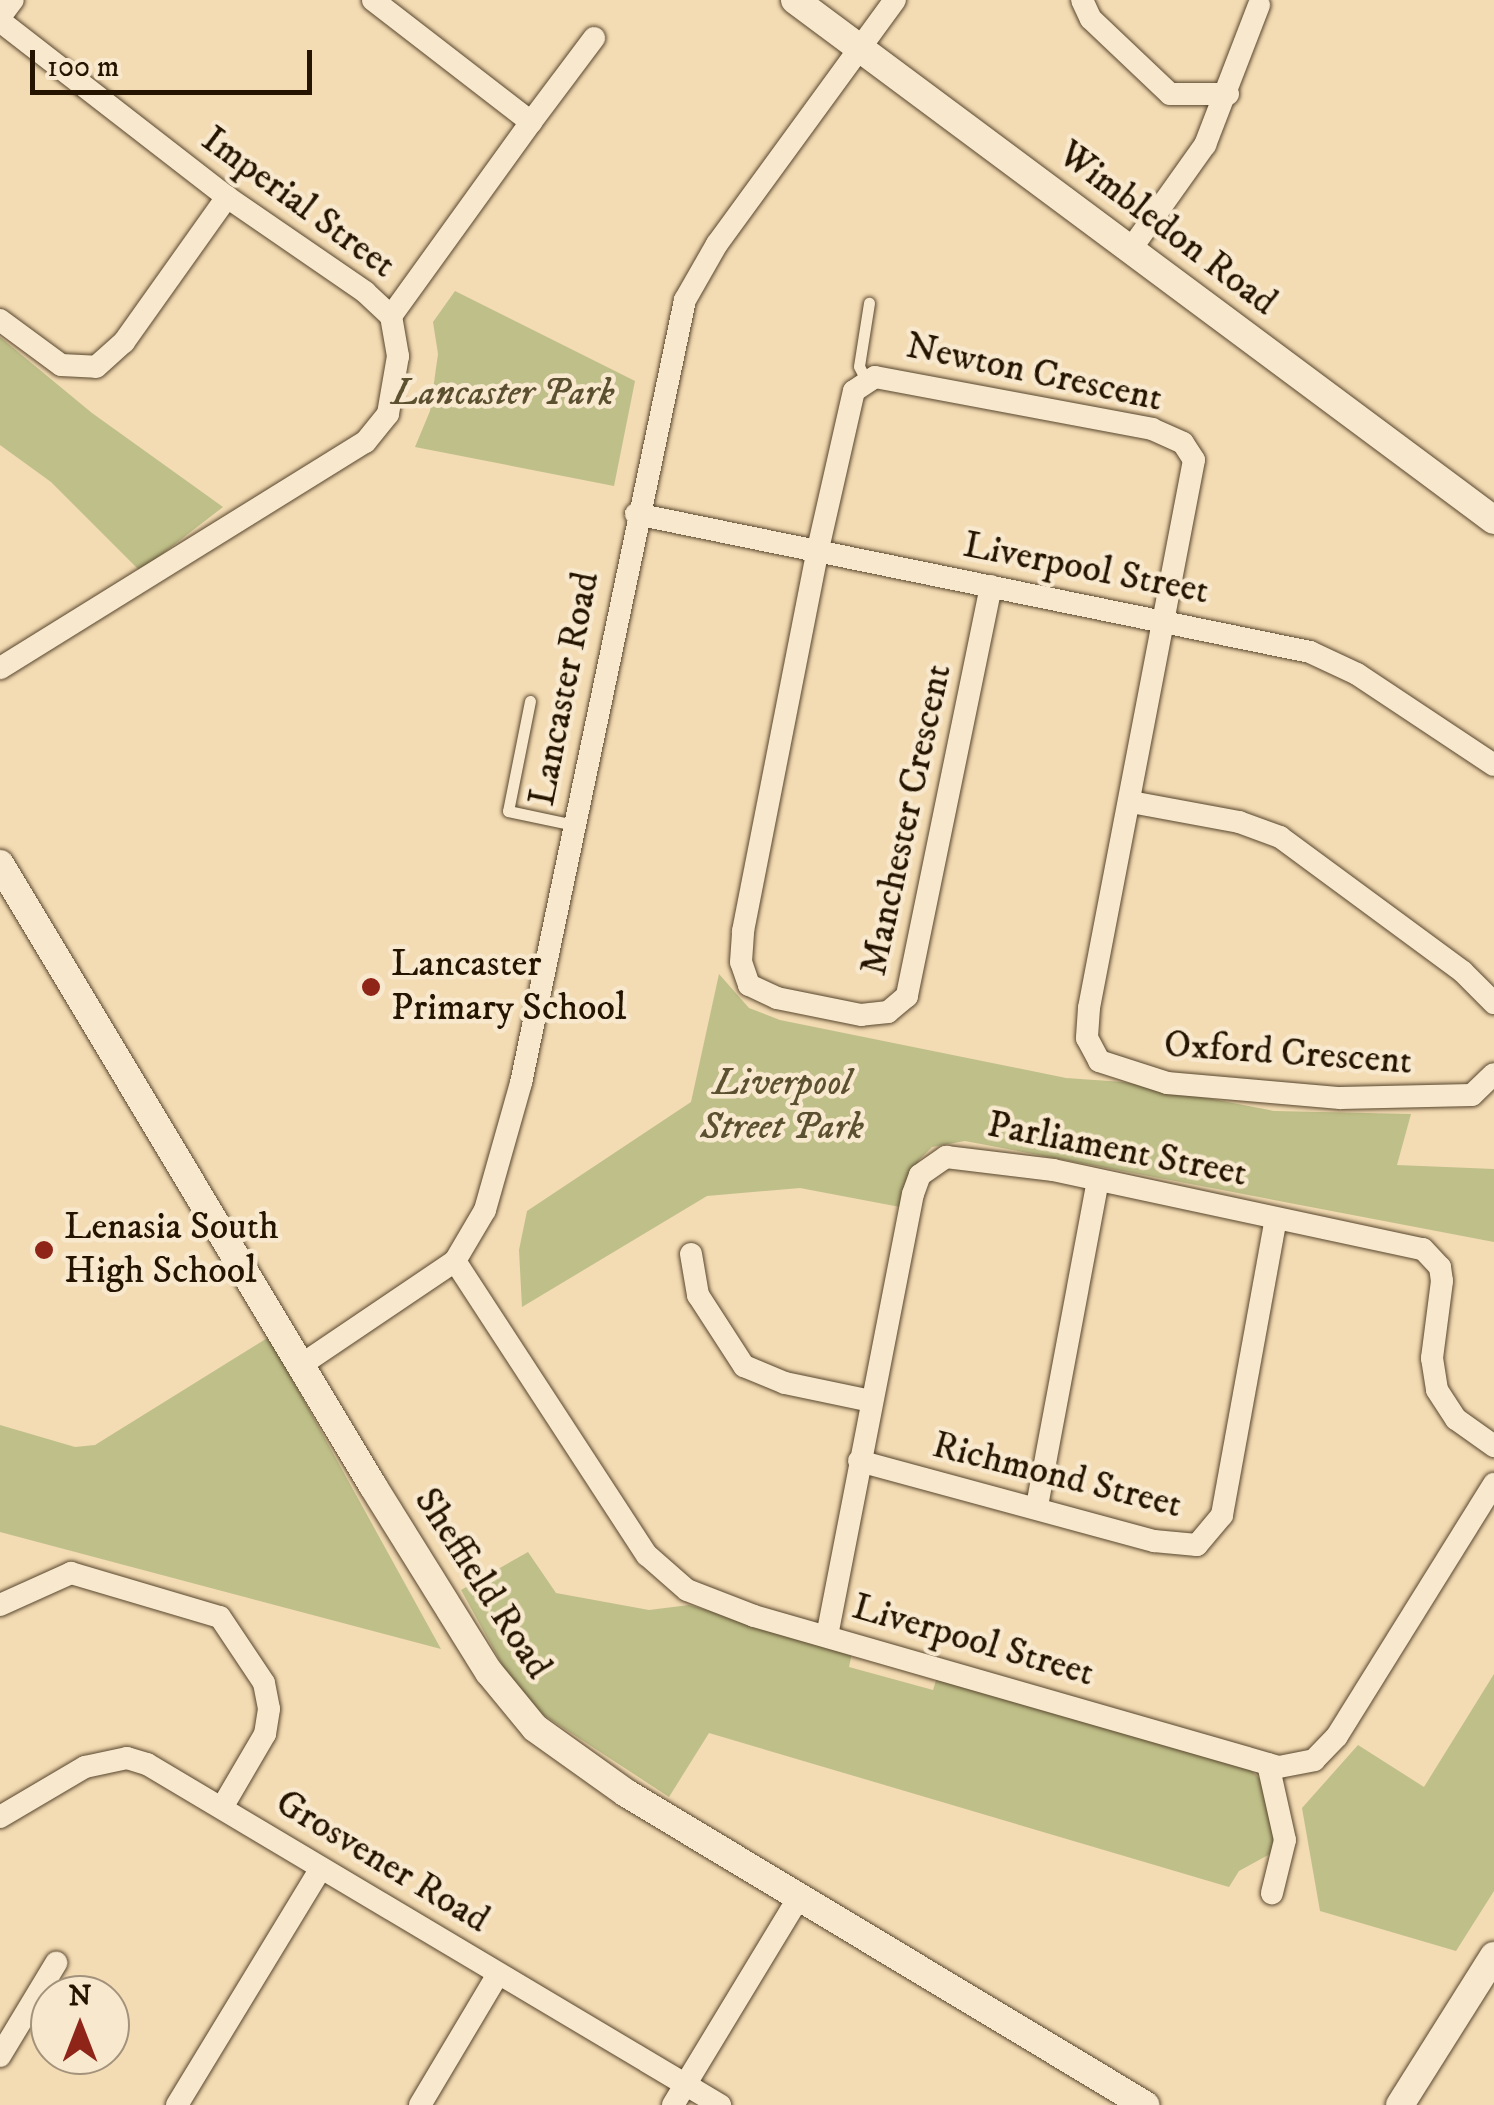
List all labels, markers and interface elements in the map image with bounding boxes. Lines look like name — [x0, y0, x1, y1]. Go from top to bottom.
scale bar — [35, 30, 318, 92]
text: 100 m — [47, 49, 119, 86]
street label: Imperial Street — [192, 117, 404, 289]
street label: Wimbledon Road — [1049, 132, 1285, 326]
street label: Newton Crescent — [902, 324, 1166, 422]
park label: Lancaster Park — [391, 371, 615, 417]
street label: Liverpool Street — [959, 523, 1213, 615]
street label: Lancaster Road — [520, 568, 610, 810]
street label: Manchester Crescent — [852, 660, 962, 980]
place label: Lancaster Primary School — [391, 942, 626, 1032]
marker: Lancaster Primary School — [360, 976, 382, 998]
street label: Oxford Crescent — [1162, 1023, 1414, 1085]
park label: Liverpool Street Park — [700, 1061, 864, 1150]
street label: Parliament Street — [983, 1102, 1251, 1198]
place label: Lenasia South High School — [64, 1205, 279, 1294]
marker: Lenasia South High School — [33, 1239, 55, 1261]
street label: Richmond Street — [928, 1423, 1186, 1529]
street label: Sheffield Road — [404, 1480, 560, 1688]
street label: Liverpool Street — [847, 1585, 1099, 1697]
street label: Grosvener Road — [267, 1780, 497, 1944]
north arrow — [30, 1975, 130, 2075]
text: N — [69, 1979, 91, 2014]

